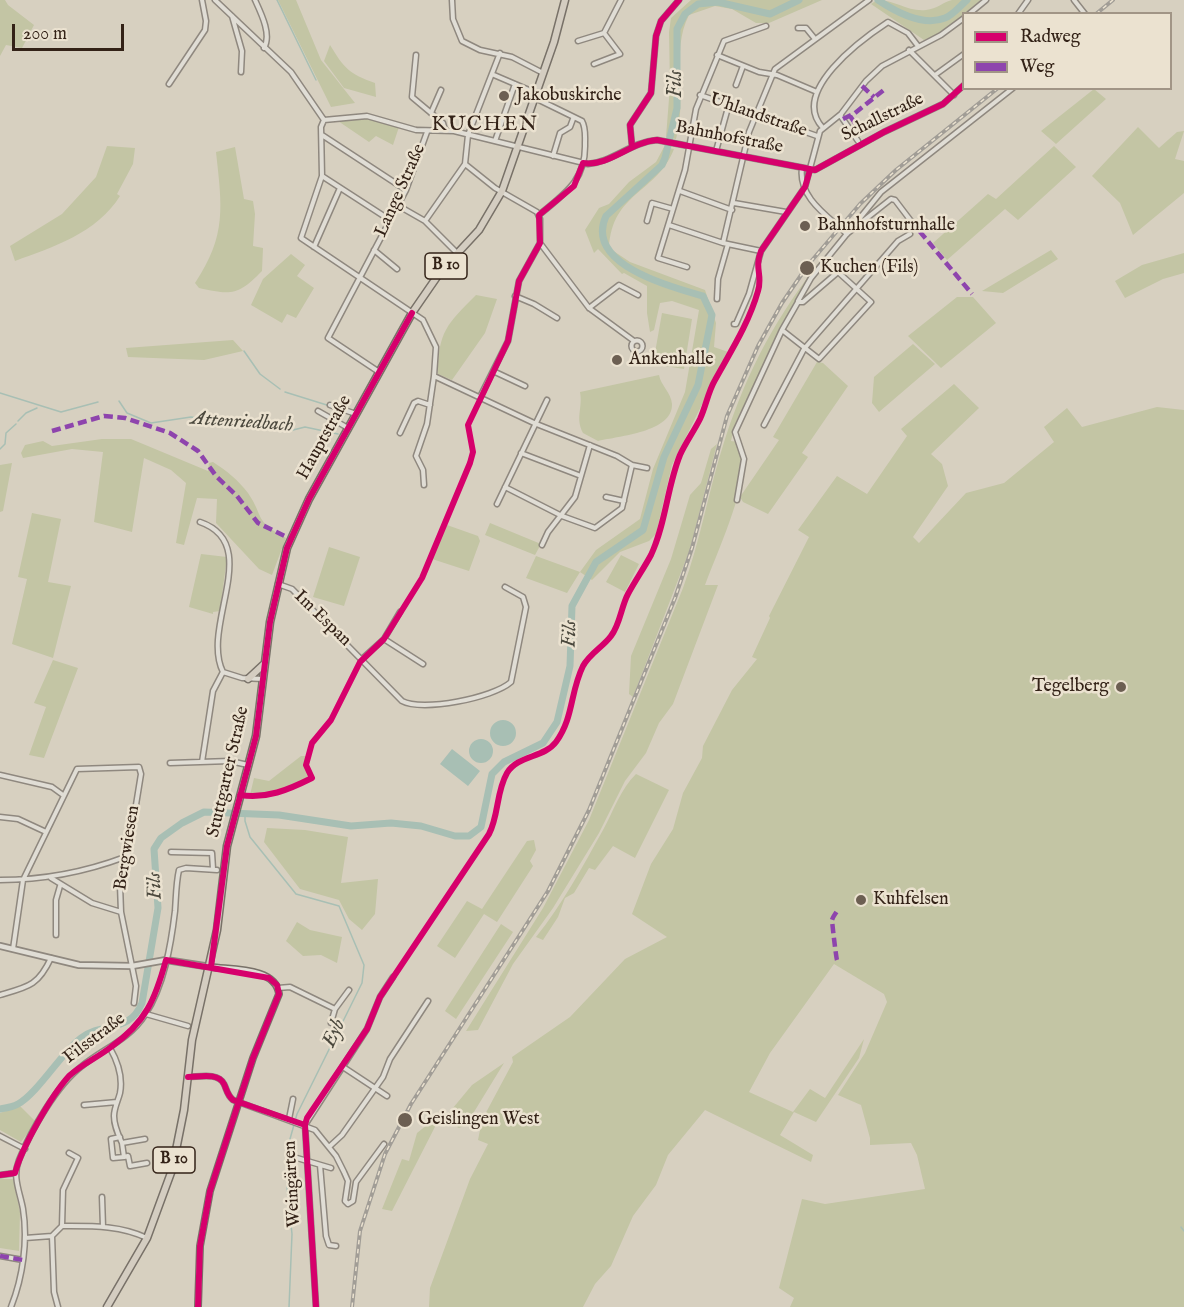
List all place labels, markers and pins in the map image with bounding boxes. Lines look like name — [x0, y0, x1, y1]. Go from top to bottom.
place label: Jakobuskirche — [516, 85, 622, 107]
marker: Jakobuskirche — [497, 89, 511, 103]
place label: Bahnhofsturnhalle — [817, 215, 955, 237]
marker: Bahnhofsturnhalle — [798, 219, 812, 233]
place label: Kuchen (Fils) — [820, 257, 918, 279]
marker: Kuchen (Fils) — [798, 259, 816, 277]
place label: Ankenhalle — [629, 349, 714, 371]
marker: Ankenhalle — [610, 353, 624, 367]
place label: Tegelberg — [1032, 676, 1109, 698]
marker: Tegelberg — [1114, 680, 1128, 694]
place label: Kuhfelsen — [873, 889, 949, 911]
marker: Kuhfelsen — [854, 893, 868, 907]
place label: Geislingen West — [418, 1109, 540, 1131]
marker: Geislingen West — [396, 1111, 414, 1129]

